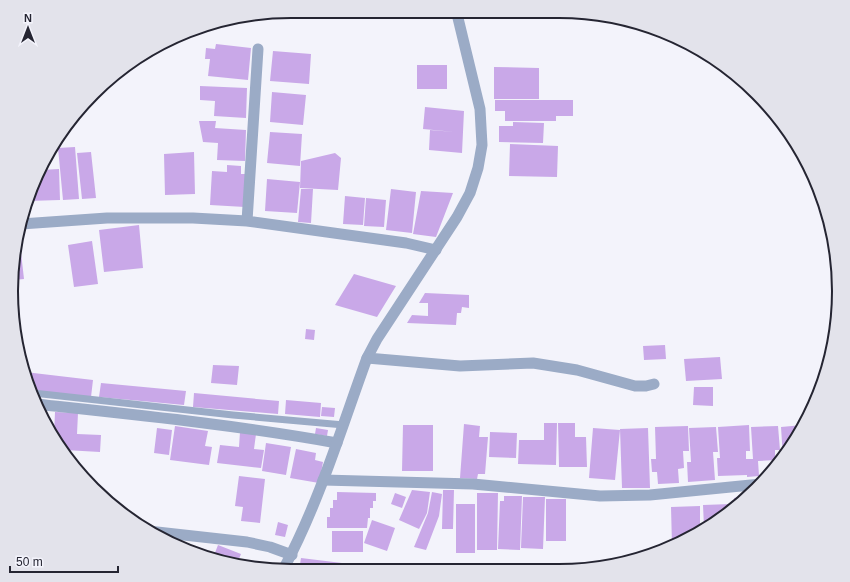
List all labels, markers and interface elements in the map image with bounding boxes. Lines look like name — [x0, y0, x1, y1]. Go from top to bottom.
north arrow — [8, 8, 48, 48]
text: N — [24, 12, 32, 24]
scale bar — [10, 548, 118, 574]
text: 50 m — [16, 555, 43, 569]

